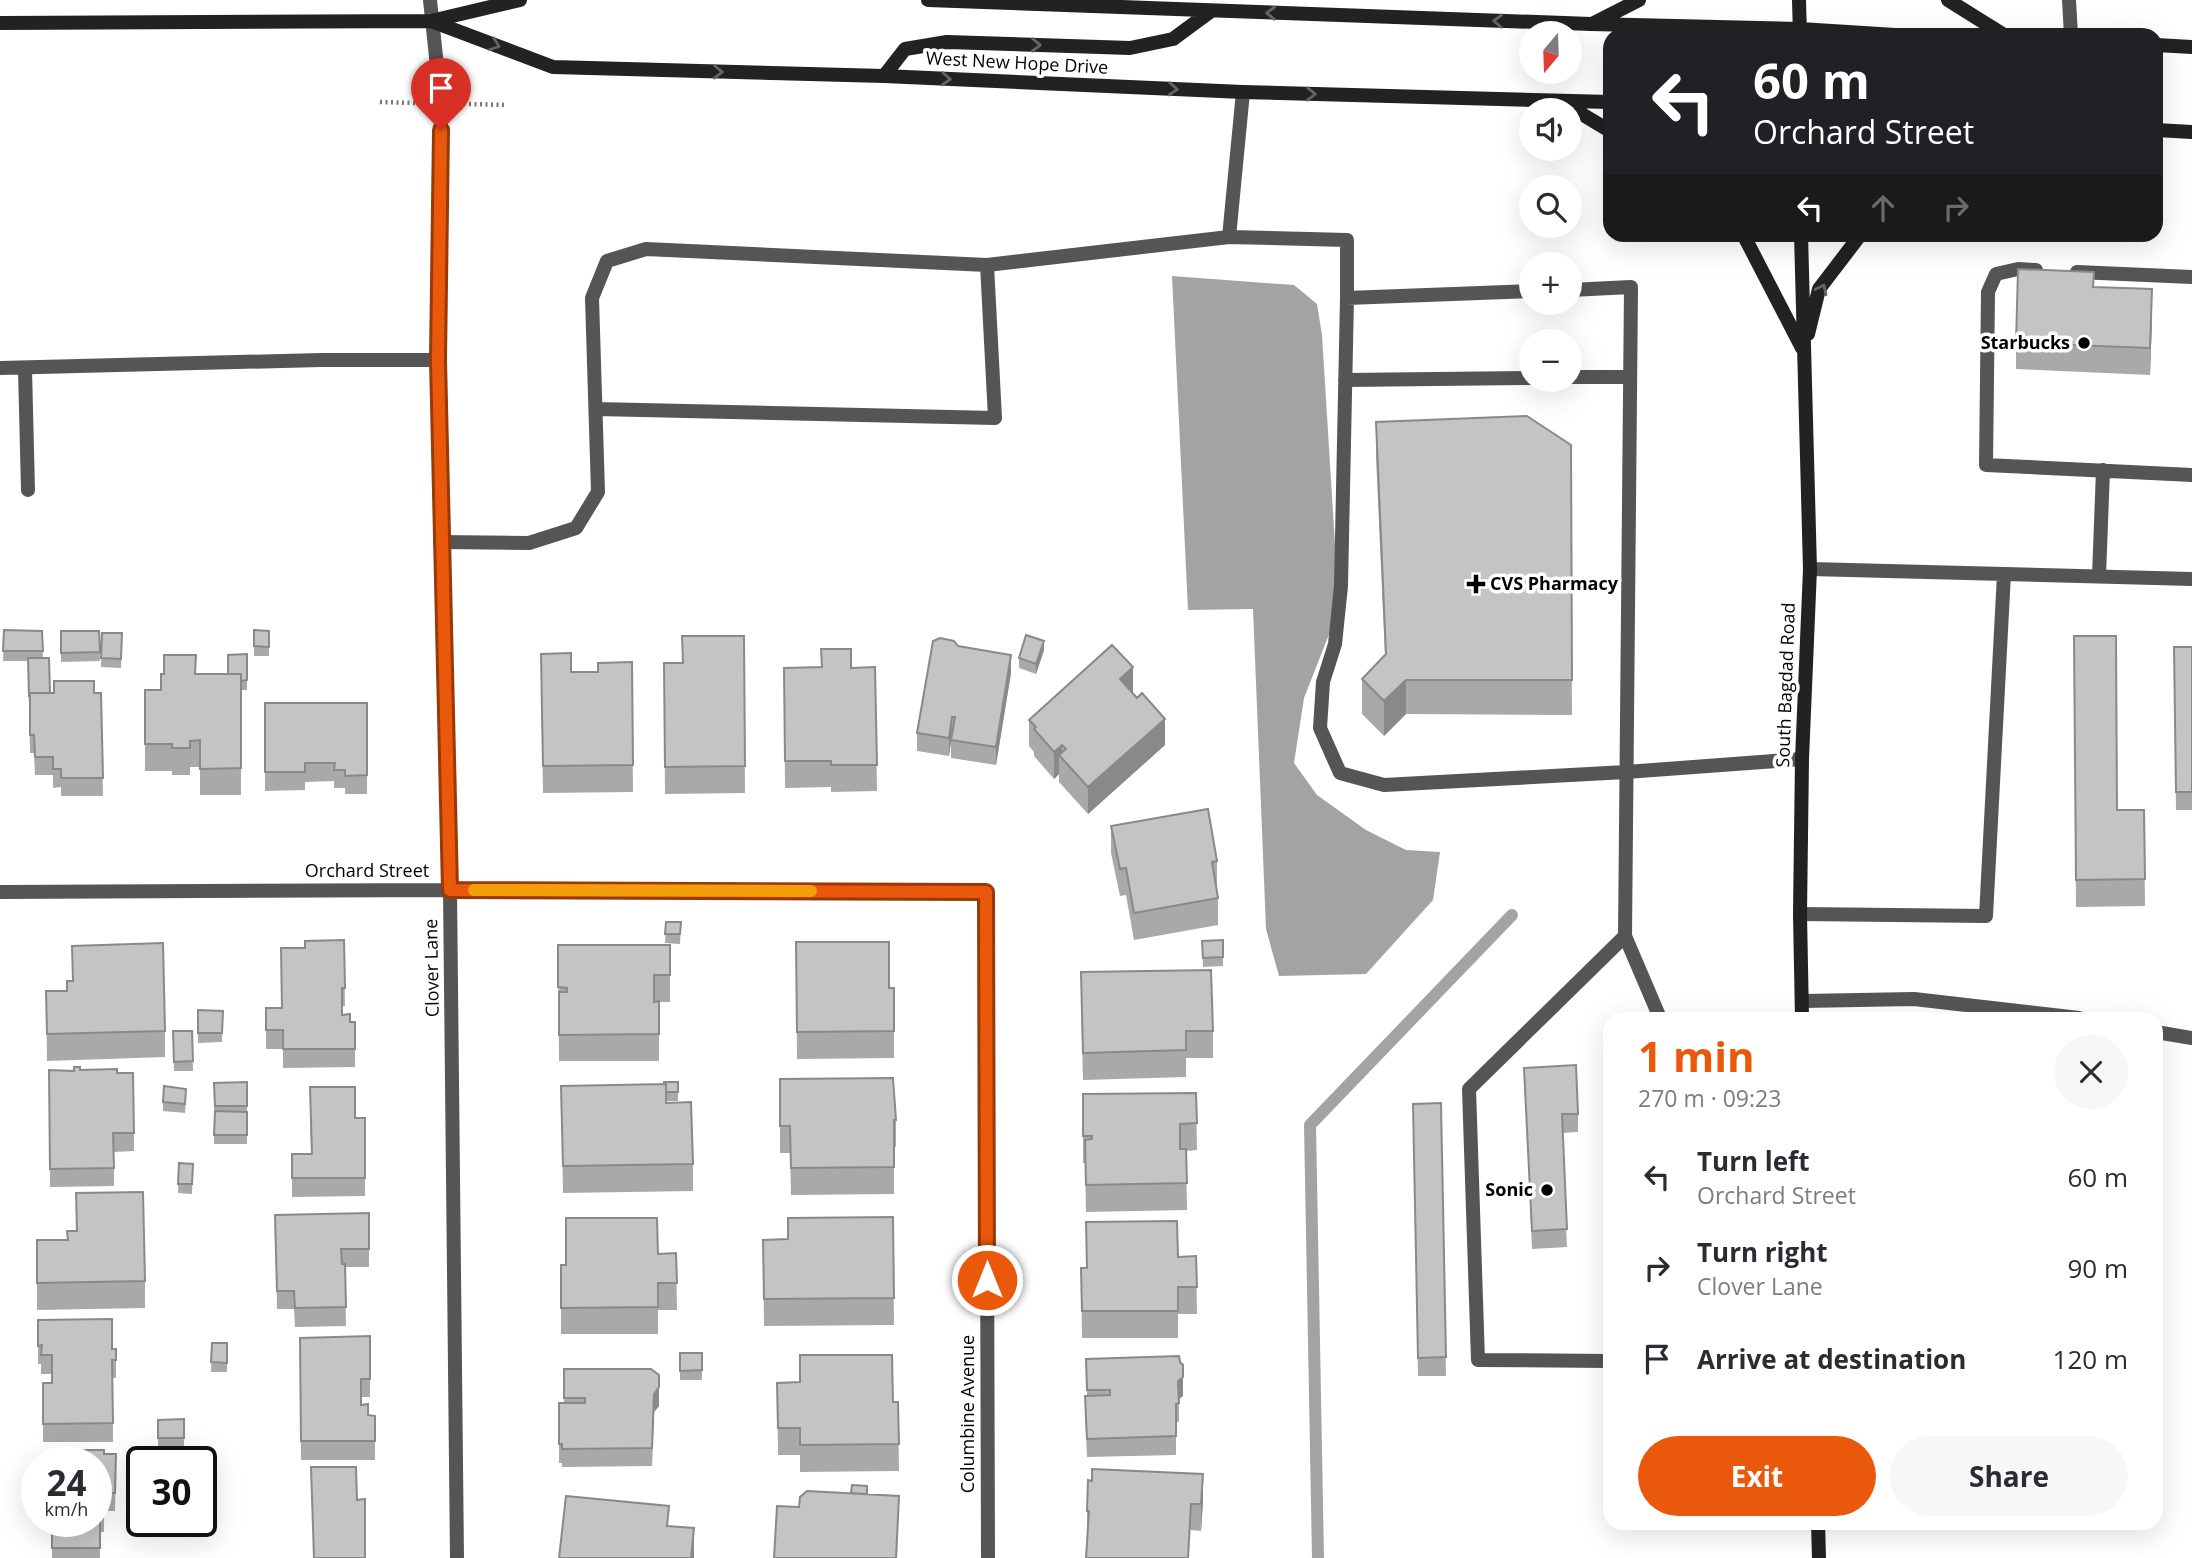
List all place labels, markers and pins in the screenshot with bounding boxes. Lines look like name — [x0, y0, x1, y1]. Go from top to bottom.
pin — [411, 58, 471, 130]
place label: Starbucks — [1981, 330, 2070, 354]
marker: Starbucks — [2076, 335, 2092, 351]
place label: CVS Pharmacy — [1490, 571, 1619, 595]
marker: CVS Pharmacy — [1468, 576, 1484, 592]
place label: Sonic — [1485, 1177, 1533, 1201]
marker: Sonic — [1539, 1182, 1555, 1198]

